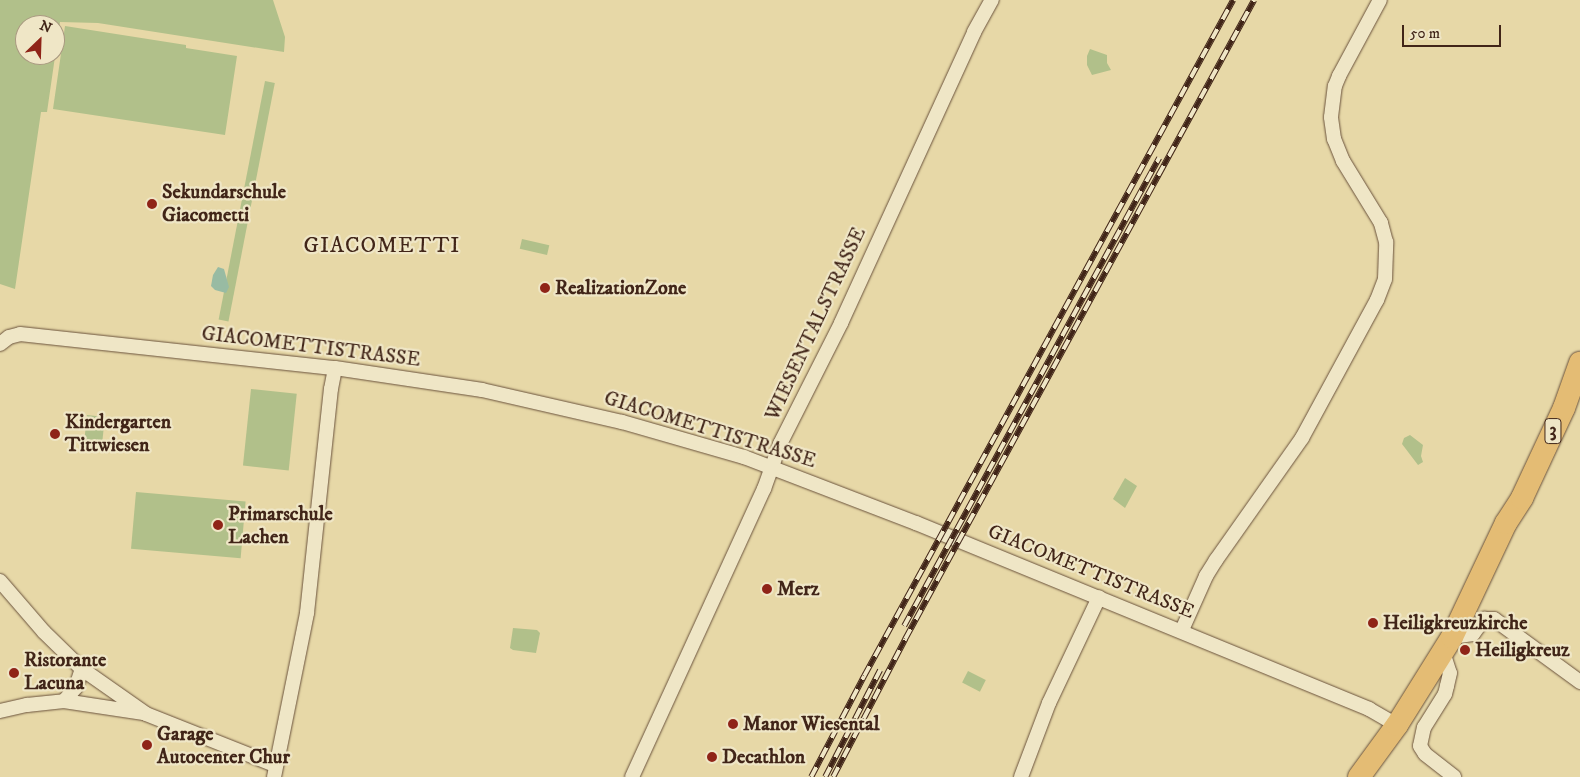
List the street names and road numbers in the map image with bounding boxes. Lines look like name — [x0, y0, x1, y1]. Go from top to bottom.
street label: WIESENTALSTRASSE — [761, 224, 871, 424]
street label: GIACOMETTISTRASSE — [200, 322, 422, 372]
street label: GIACOMETTISTRASSE — [601, 386, 819, 474]
road number: 3 — [1544, 414, 1562, 448]
street label: GIACOMETTISTRASSE — [984, 520, 1198, 624]

